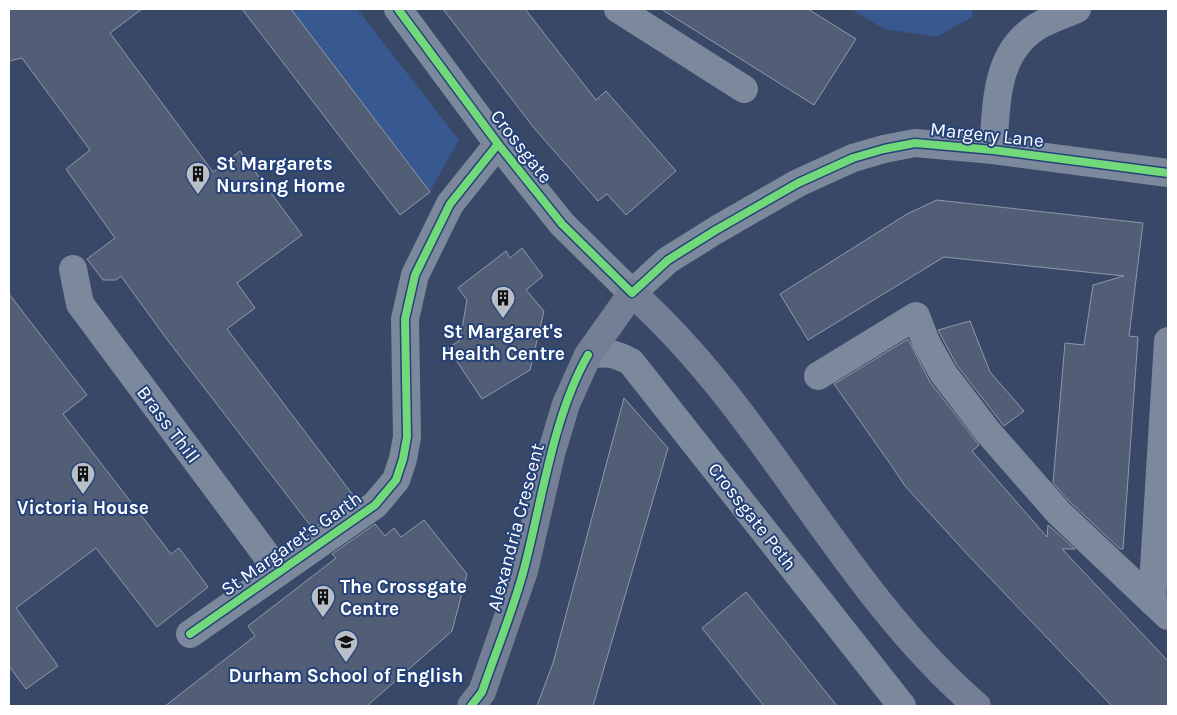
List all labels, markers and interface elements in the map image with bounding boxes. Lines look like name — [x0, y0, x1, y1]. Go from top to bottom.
street label: Crossgate — [486, 106, 557, 188]
street label: Margery Lane — [929, 118, 1045, 152]
place label: St Margarets Nursing Home — [216, 153, 345, 197]
building icon: St Margarets Nursing Home — [185, 161, 211, 195]
building icon: St Margaret's Health Centre — [490, 285, 516, 319]
place label: St Margaret's Health Centre — [441, 321, 565, 365]
street label: Brass Thill — [132, 382, 204, 468]
street label: Alexandria Crescent — [483, 441, 549, 614]
street label: Crossgate Peth — [703, 458, 801, 575]
building icon: Victoria House — [70, 461, 96, 495]
street label: St Margaret's Garth — [217, 487, 366, 601]
place label: Victoria House — [17, 497, 149, 519]
place label: The Crossgate Centre — [340, 576, 467, 620]
building icon: The Crossgate Centre — [310, 584, 336, 618]
school or university icon: Durham School of English — [333, 629, 359, 663]
place label: Durham School of English — [229, 665, 463, 687]

